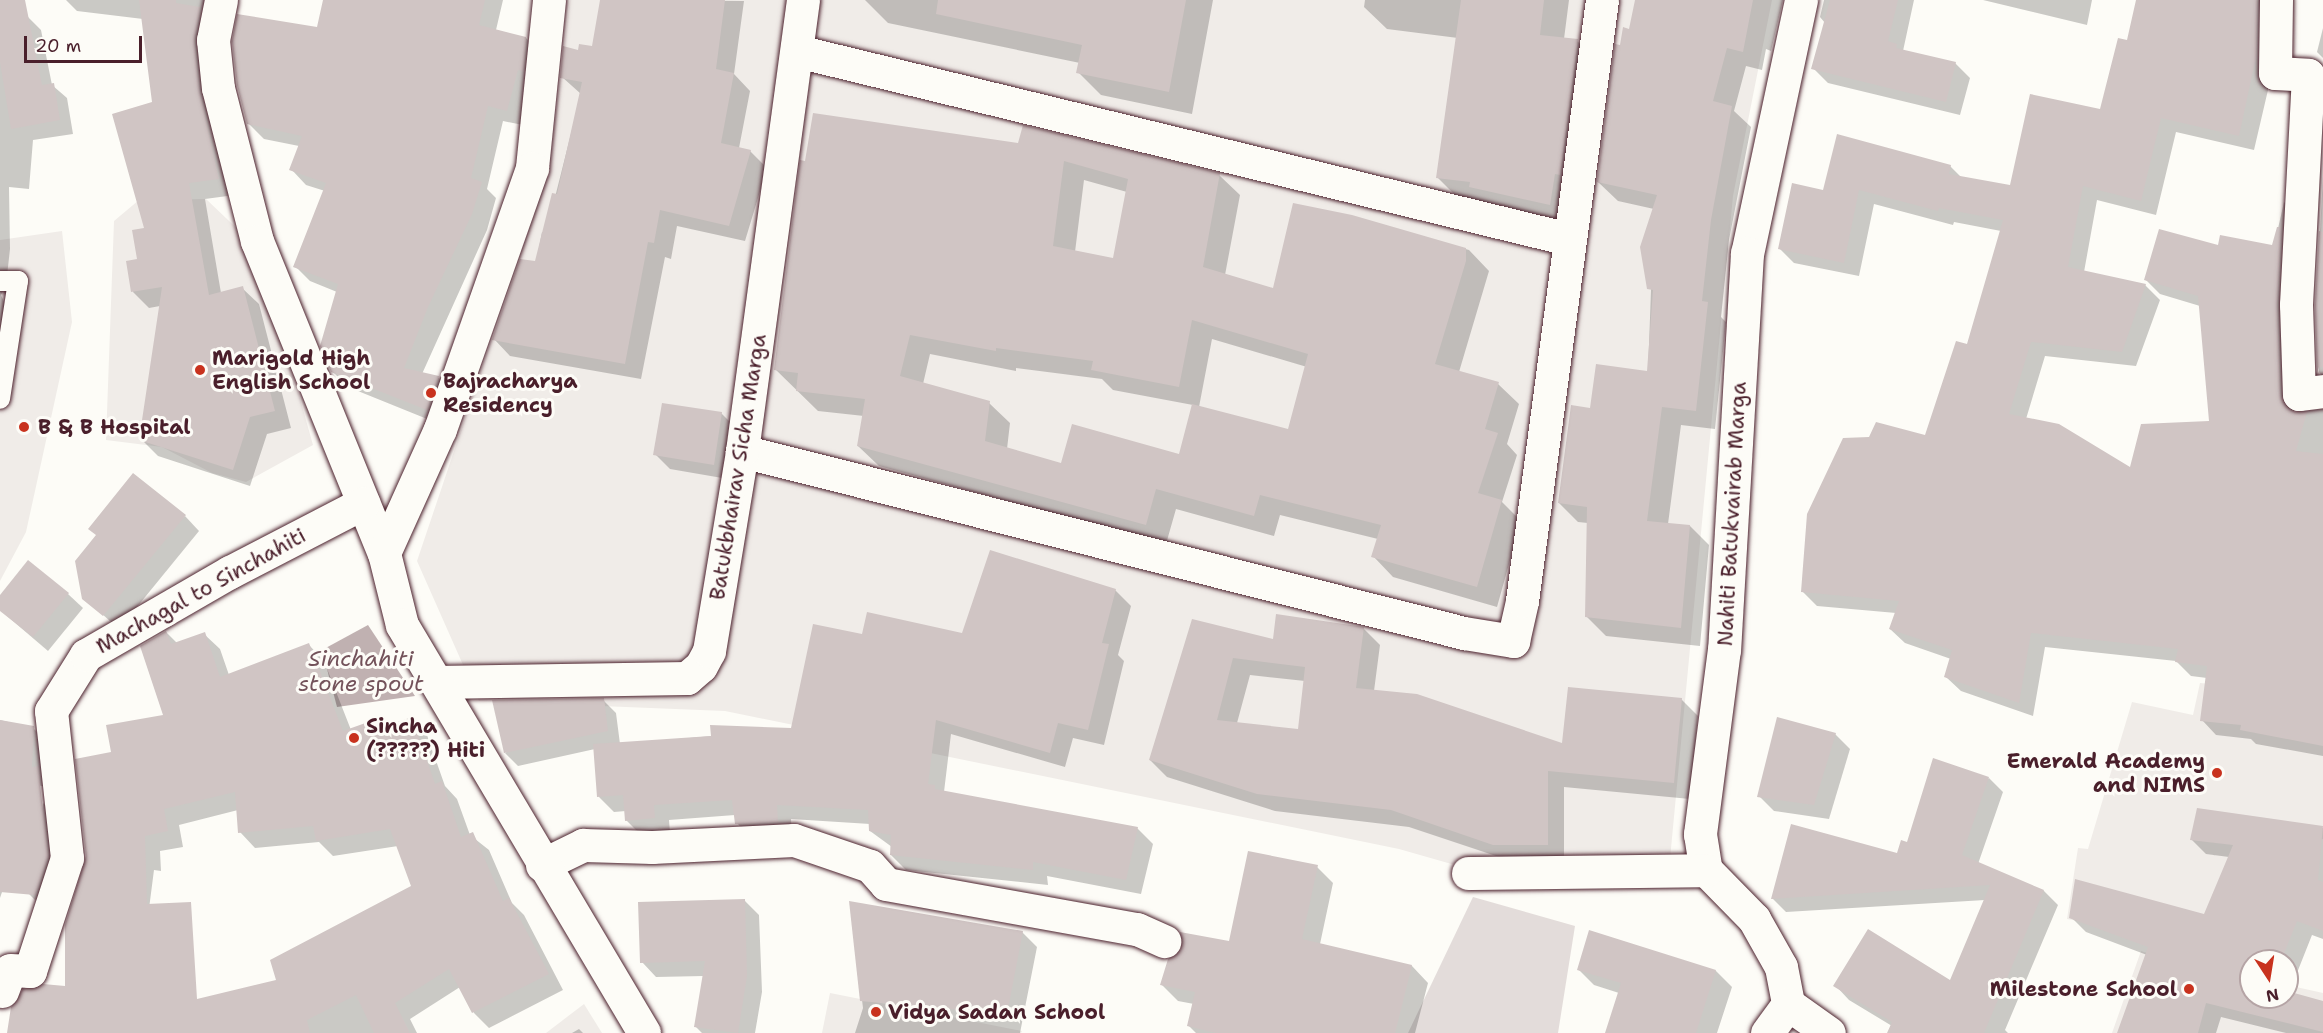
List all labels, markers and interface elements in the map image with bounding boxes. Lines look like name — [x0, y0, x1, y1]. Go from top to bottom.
scale bar — [27, 24, 146, 62]
text: 20 m — [35, 34, 81, 58]
street label: Batukbhairav Sicha Marga — [705, 332, 771, 602]
place label: Marigold High English School — [212, 345, 370, 395]
marker: Marigold High English School — [193, 363, 207, 377]
place label: Bajracharya Residency — [443, 368, 578, 418]
street label: Nahiti Batukvairab Marga — [1712, 381, 1752, 647]
marker: Bajracharya Residency — [424, 386, 438, 400]
place label: B & B Hospital — [38, 414, 191, 440]
marker: B & B Hospital — [15, 418, 33, 436]
street label: Machagal to Sinchahiti — [92, 523, 310, 659]
water label: Sinchahiti stone spout — [298, 645, 424, 696]
place label: Sincha (?????) Hiti — [366, 713, 485, 763]
marker: Sincha (?????) Hiti — [347, 731, 361, 745]
place label: Emerald Academy and NIMS — [2007, 748, 2205, 798]
marker: Emerald Academy and NIMS — [2210, 766, 2224, 780]
north arrow — [2239, 949, 2299, 1009]
place label: Milestone School — [1990, 976, 2177, 1002]
marker: Milestone School — [2182, 982, 2196, 996]
text: N — [2264, 984, 2281, 1007]
place label: Vidya Sadan School — [888, 999, 1105, 1025]
marker: Vidya Sadan School — [869, 1005, 883, 1019]

